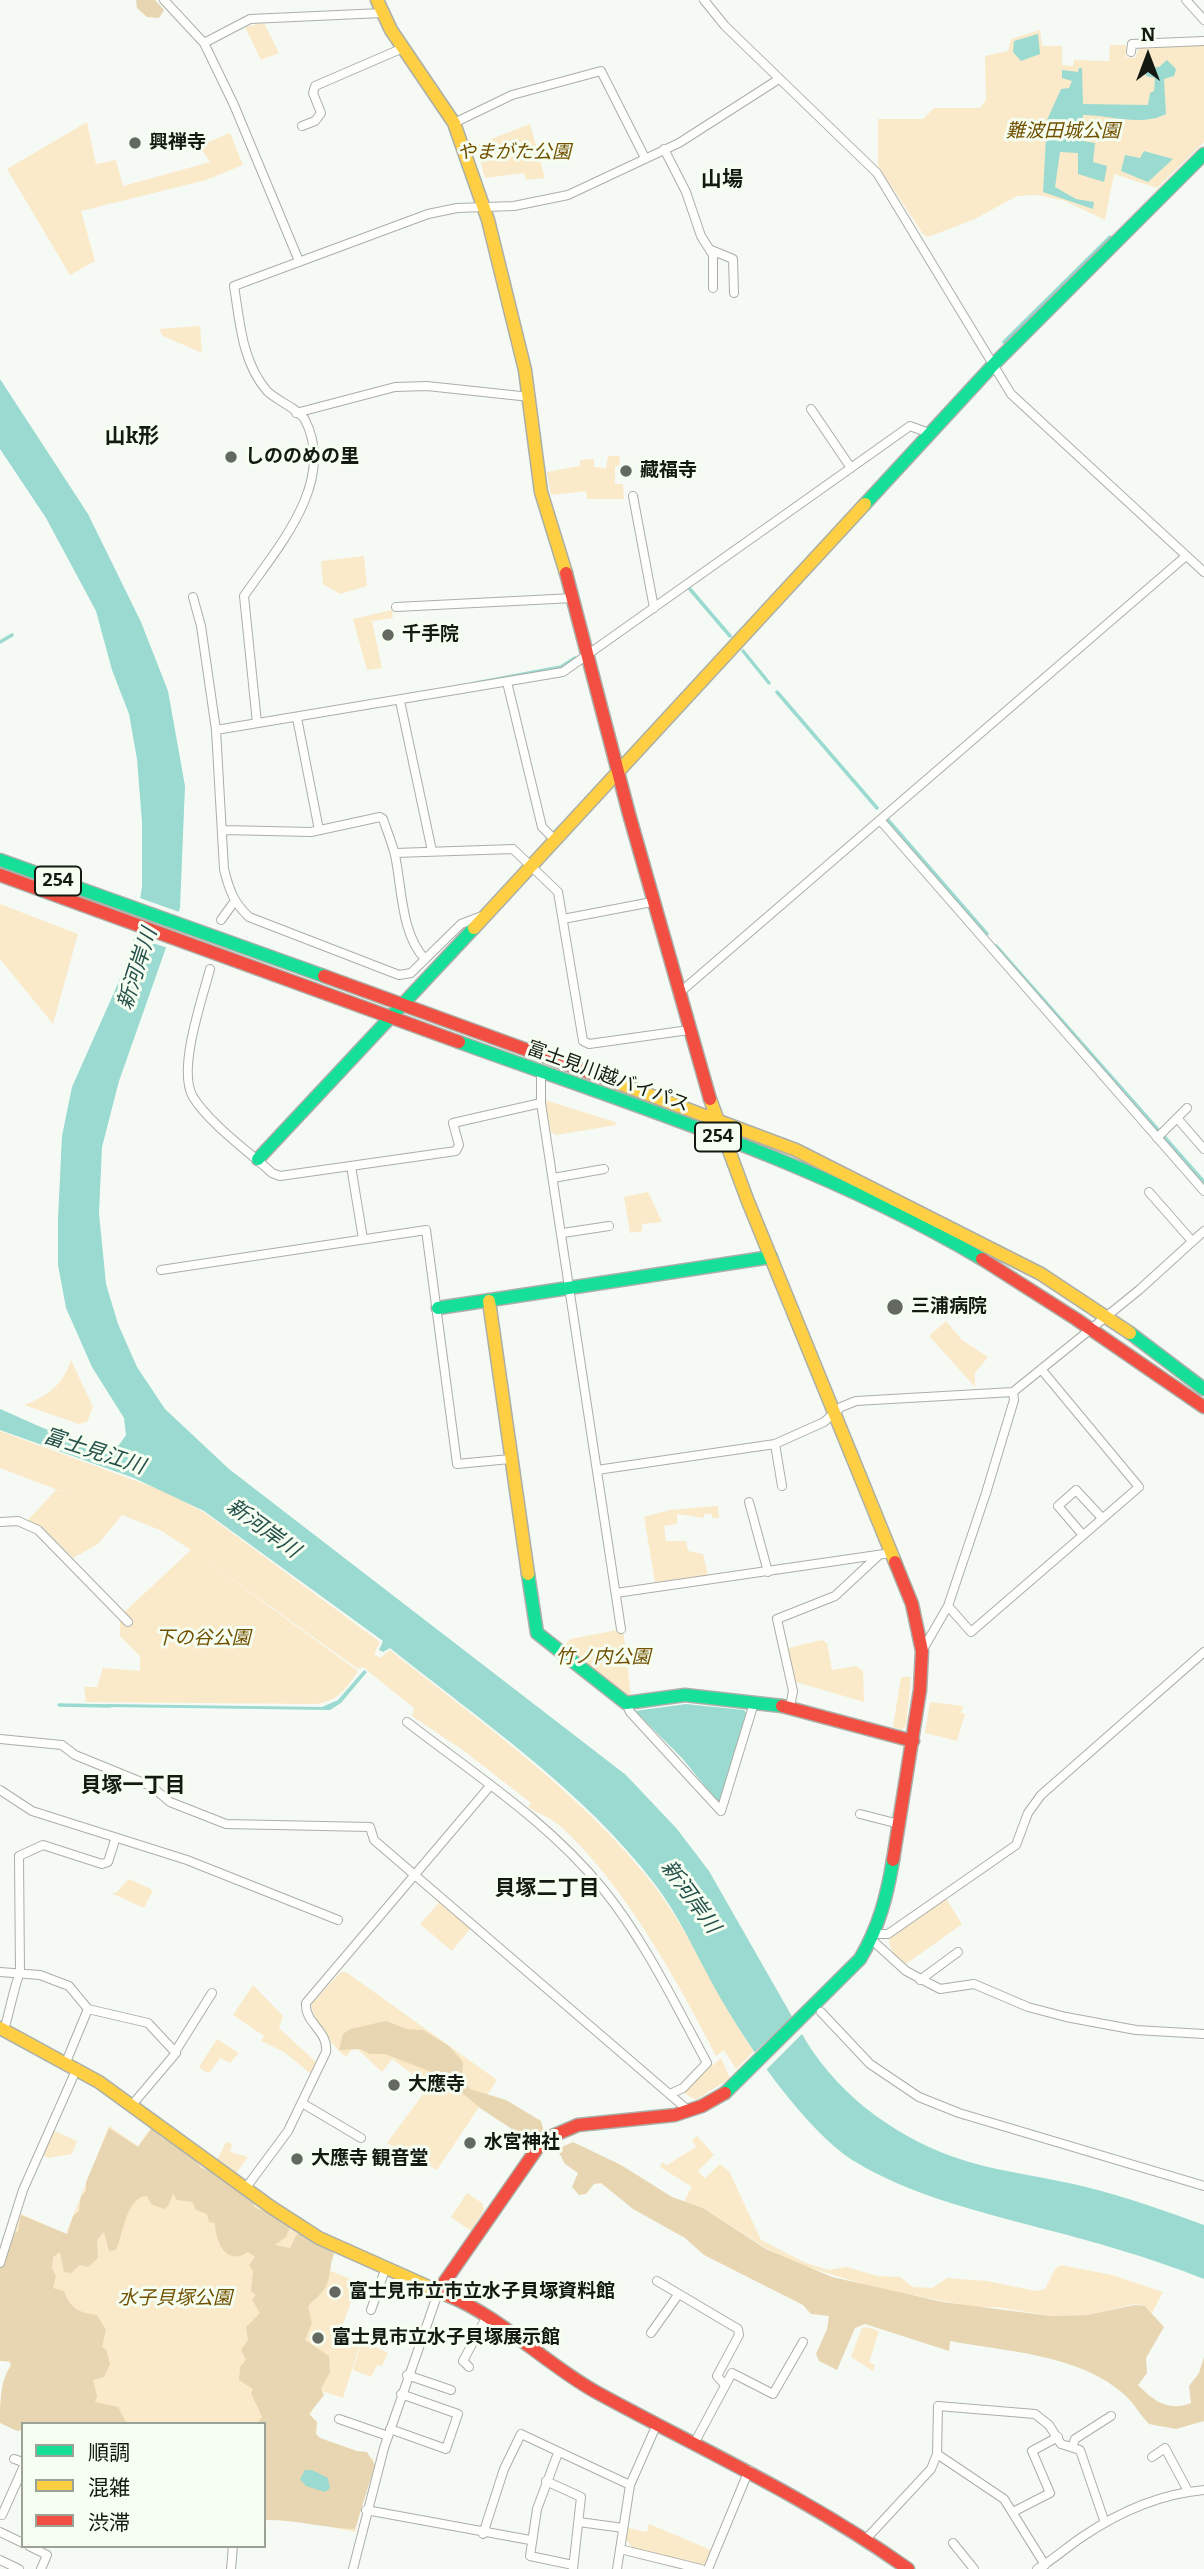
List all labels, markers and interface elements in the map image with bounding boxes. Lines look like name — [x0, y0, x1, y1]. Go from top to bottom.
north arrow — [1113, 21, 1183, 91]
text: N — [1141, 23, 1155, 46]
park label: 難波田城公園 — [1006, 121, 1120, 143]
place label: 興禅寺 — [149, 132, 206, 154]
marker: 興禅寺 — [127, 135, 143, 151]
park label: やまがた公園 — [457, 142, 571, 164]
district label: 山場 — [701, 167, 743, 193]
district label: 山k形 — [105, 424, 159, 450]
place label: しののめの里 — [245, 446, 359, 468]
marker: しののめの里 — [223, 449, 239, 465]
place label: 藏福寺 — [640, 460, 697, 482]
marker: 藏福寺 — [618, 463, 634, 479]
place label: 千手院 — [402, 624, 459, 646]
marker: 千手院 — [380, 627, 396, 643]
road number: 254 — [35, 866, 81, 896]
water label: 新河岸川 — [113, 925, 163, 1013]
street label: 富士見川越バイパス — [524, 1037, 692, 1117]
road number: 254 — [695, 1122, 741, 1152]
place label: 三浦病院 — [911, 1296, 987, 1318]
marker: 三浦病院 — [885, 1297, 905, 1317]
water label: 富士見江川 — [40, 1424, 148, 1480]
water label: 新河岸川 — [222, 1494, 304, 1564]
park label: 下の谷公園 — [156, 1628, 250, 1650]
park label: 竹ノ内公園 — [556, 1647, 650, 1669]
district label: 貝塚一丁目 — [81, 1773, 185, 1799]
water label: 新河岸川 — [655, 1856, 725, 1938]
district label: 貝塚二丁目 — [495, 1876, 599, 1902]
place label: 大應寺 — [408, 2074, 465, 2096]
marker: 大應寺 — [386, 2077, 402, 2093]
place label: 水宮神社 — [484, 2132, 560, 2154]
marker: 水宮神社 — [462, 2135, 478, 2151]
place label: 大應寺 観音堂 — [311, 2148, 428, 2170]
marker: 大應寺 観音堂 — [289, 2151, 305, 2167]
place label: 富士見市立市立水子貝塚資料館 — [349, 2281, 615, 2303]
marker: 富士見市立市立水子貝塚資料館 — [327, 2284, 343, 2300]
park label: 水子貝塚公園 — [118, 2288, 232, 2310]
place label: 富士見市立水子貝塚展示館 — [332, 2327, 560, 2349]
marker: 富士見市立水子貝塚展示館 — [310, 2330, 326, 2346]
legend — [21, 2422, 266, 2548]
text: 順調 — [88, 2440, 130, 2466]
text: 混雑 — [88, 2475, 130, 2501]
text: 渋滞 — [88, 2510, 130, 2536]

